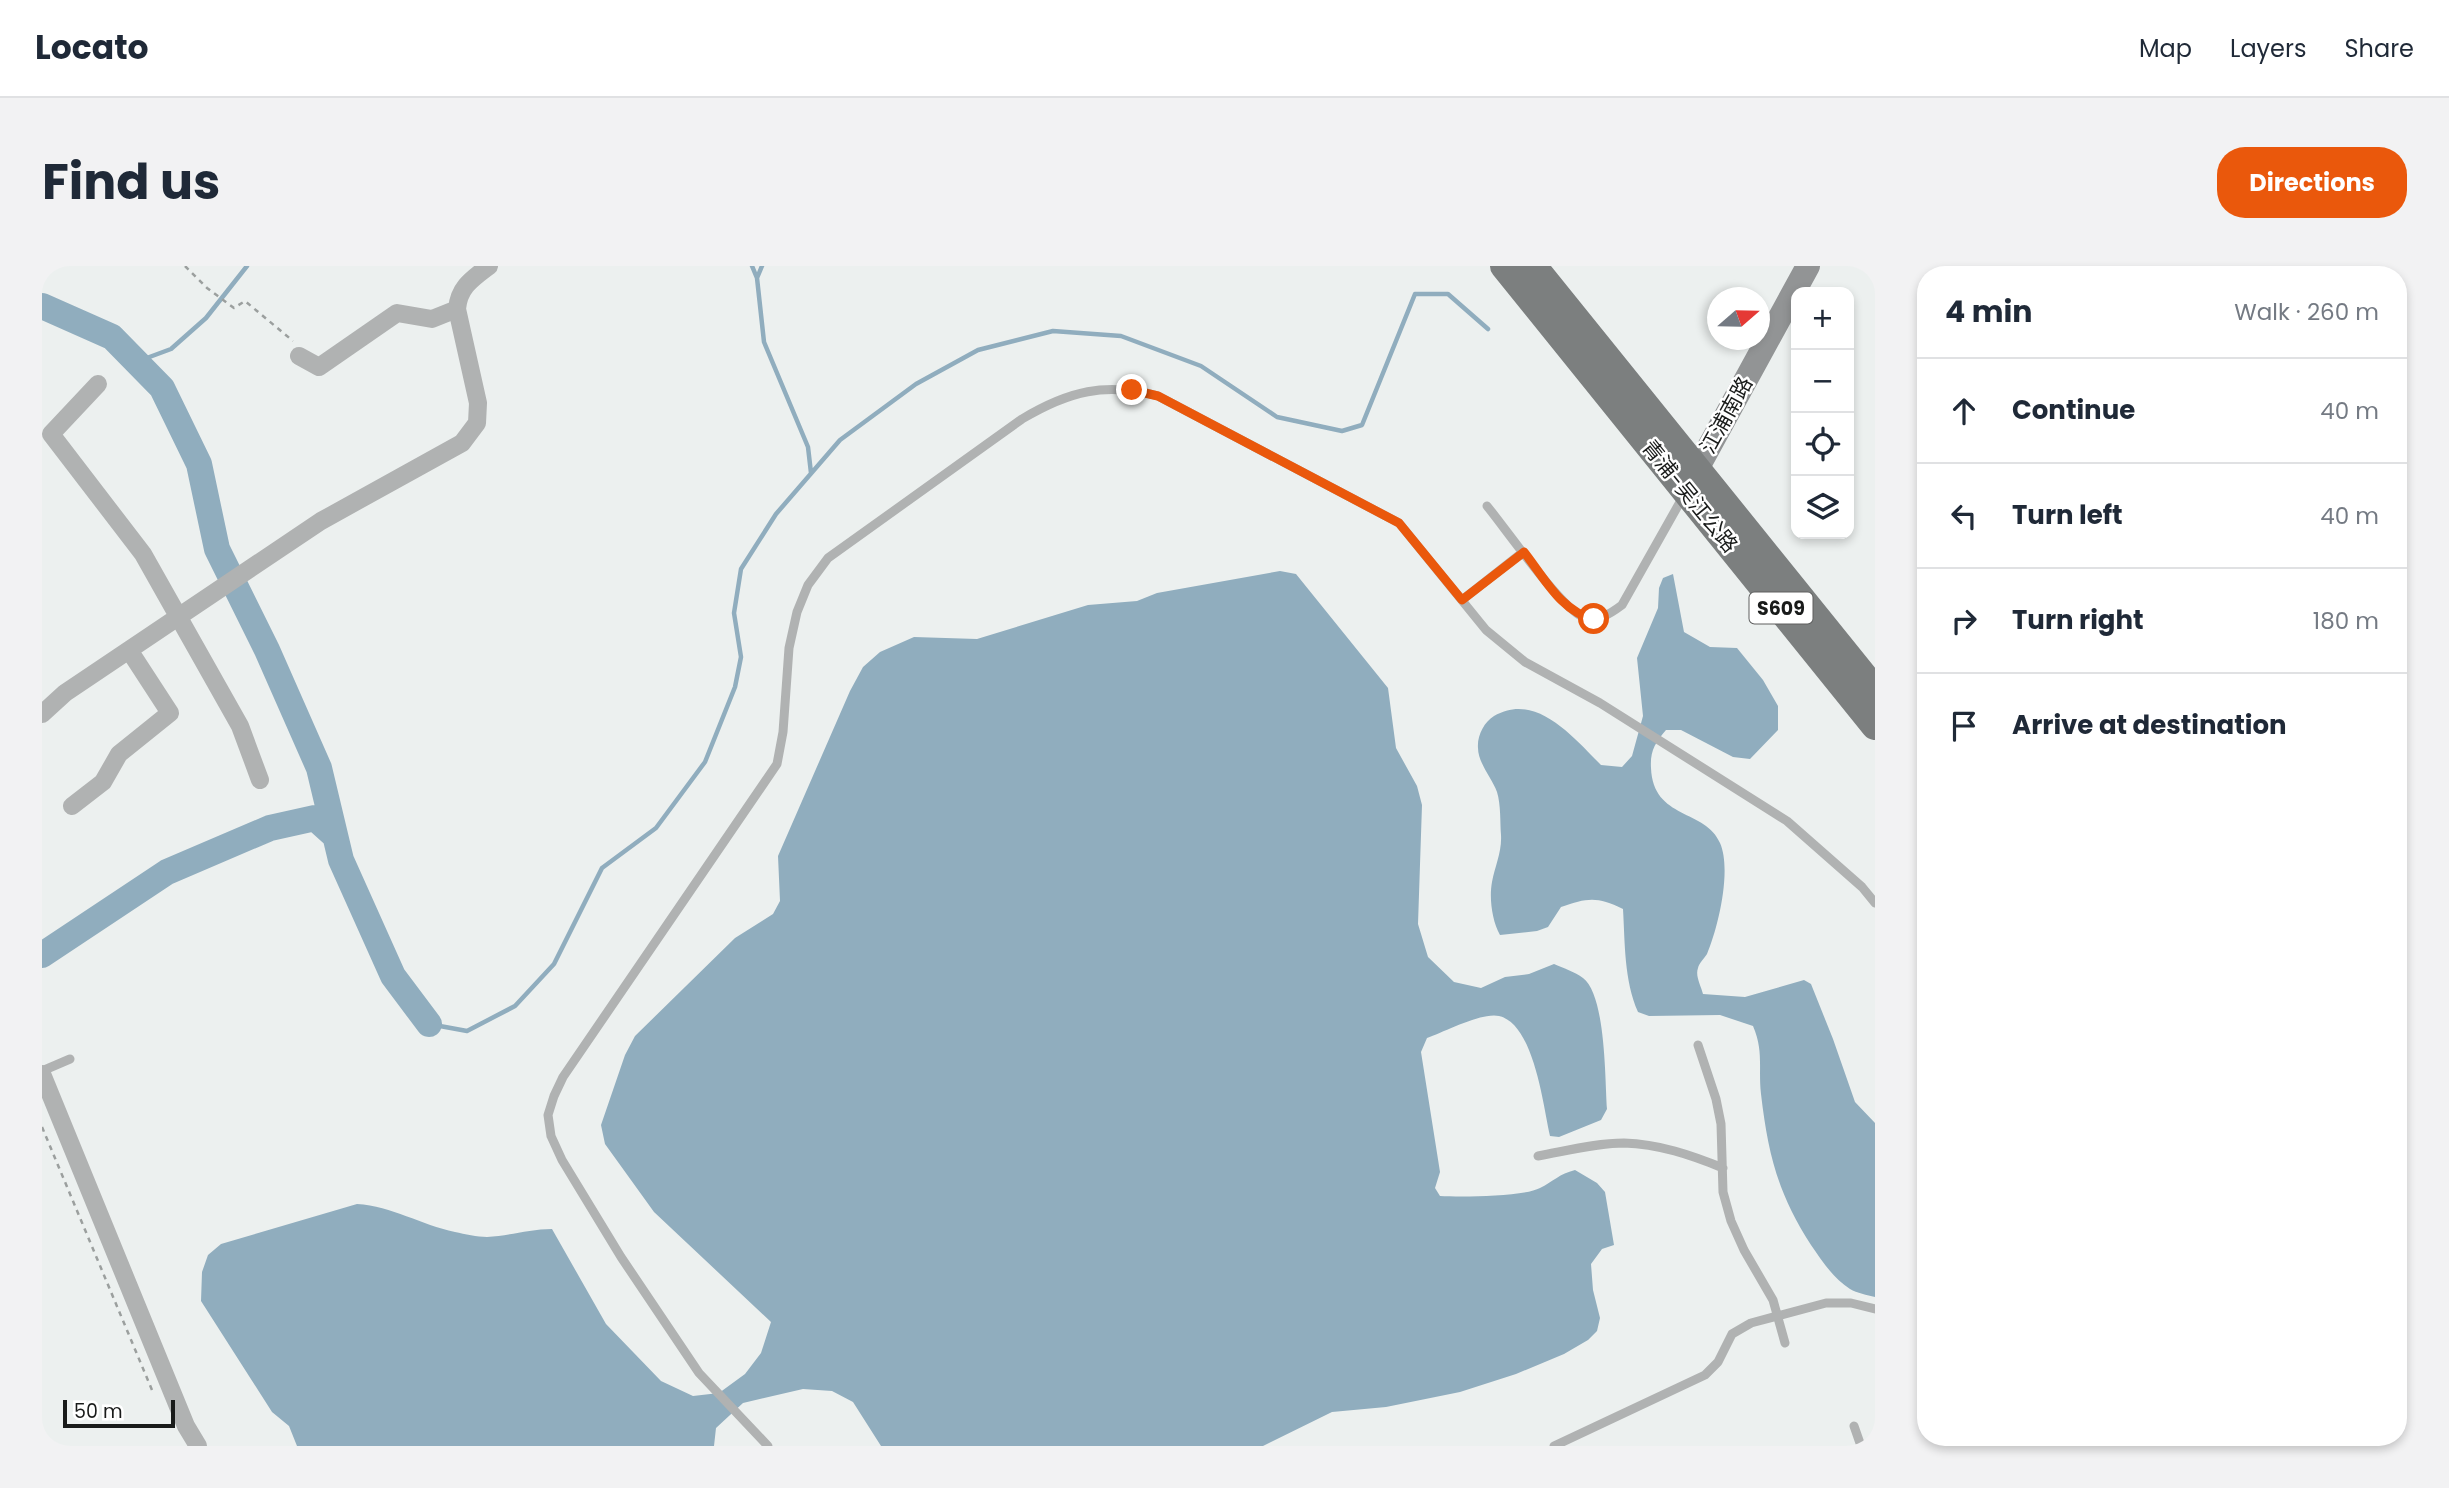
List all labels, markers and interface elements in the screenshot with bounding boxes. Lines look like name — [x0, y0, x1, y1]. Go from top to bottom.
text: Locato — [35, 24, 149, 71]
text: Map — [2139, 32, 2192, 65]
text: Layers — [2230, 32, 2306, 65]
text: Share — [2344, 32, 2414, 65]
button: Directions — [2217, 147, 2407, 218]
text: Find us — [42, 148, 220, 216]
north arrow — [1707, 287, 1770, 350]
map controls — [1791, 287, 1854, 539]
button: + — [1791, 287, 1854, 350]
text: 4 min — [1945, 290, 2033, 333]
text: Walk · 260 m — [2234, 296, 2379, 328]
button: − — [1791, 350, 1854, 413]
street label: 江浦南路 — [1693, 371, 1759, 459]
route end — [1116, 374, 1147, 405]
icon: ahead — [1945, 392, 1983, 430]
text: Continue — [2012, 392, 2135, 428]
text: 40 m — [2320, 395, 2379, 427]
button: locate — [1791, 413, 1854, 476]
street label: 青浦-吴江公路 — [1635, 433, 1745, 559]
button: layers — [1791, 476, 1854, 539]
icon: left — [1945, 497, 1983, 535]
text: Turn left — [2012, 497, 2123, 533]
text: 40 m — [2320, 500, 2379, 532]
road number: S609 — [1750, 592, 1812, 624]
icon: right — [1945, 602, 1983, 640]
text: Turn right — [2012, 602, 2144, 638]
route start — [1578, 603, 1609, 634]
text: 180 m — [2313, 605, 2379, 637]
icon: arrive — [1945, 707, 1983, 745]
text: Arrive at destination — [2012, 707, 2287, 743]
scale bar — [63, 1397, 175, 1429]
text: 50 m — [74, 1398, 123, 1425]

